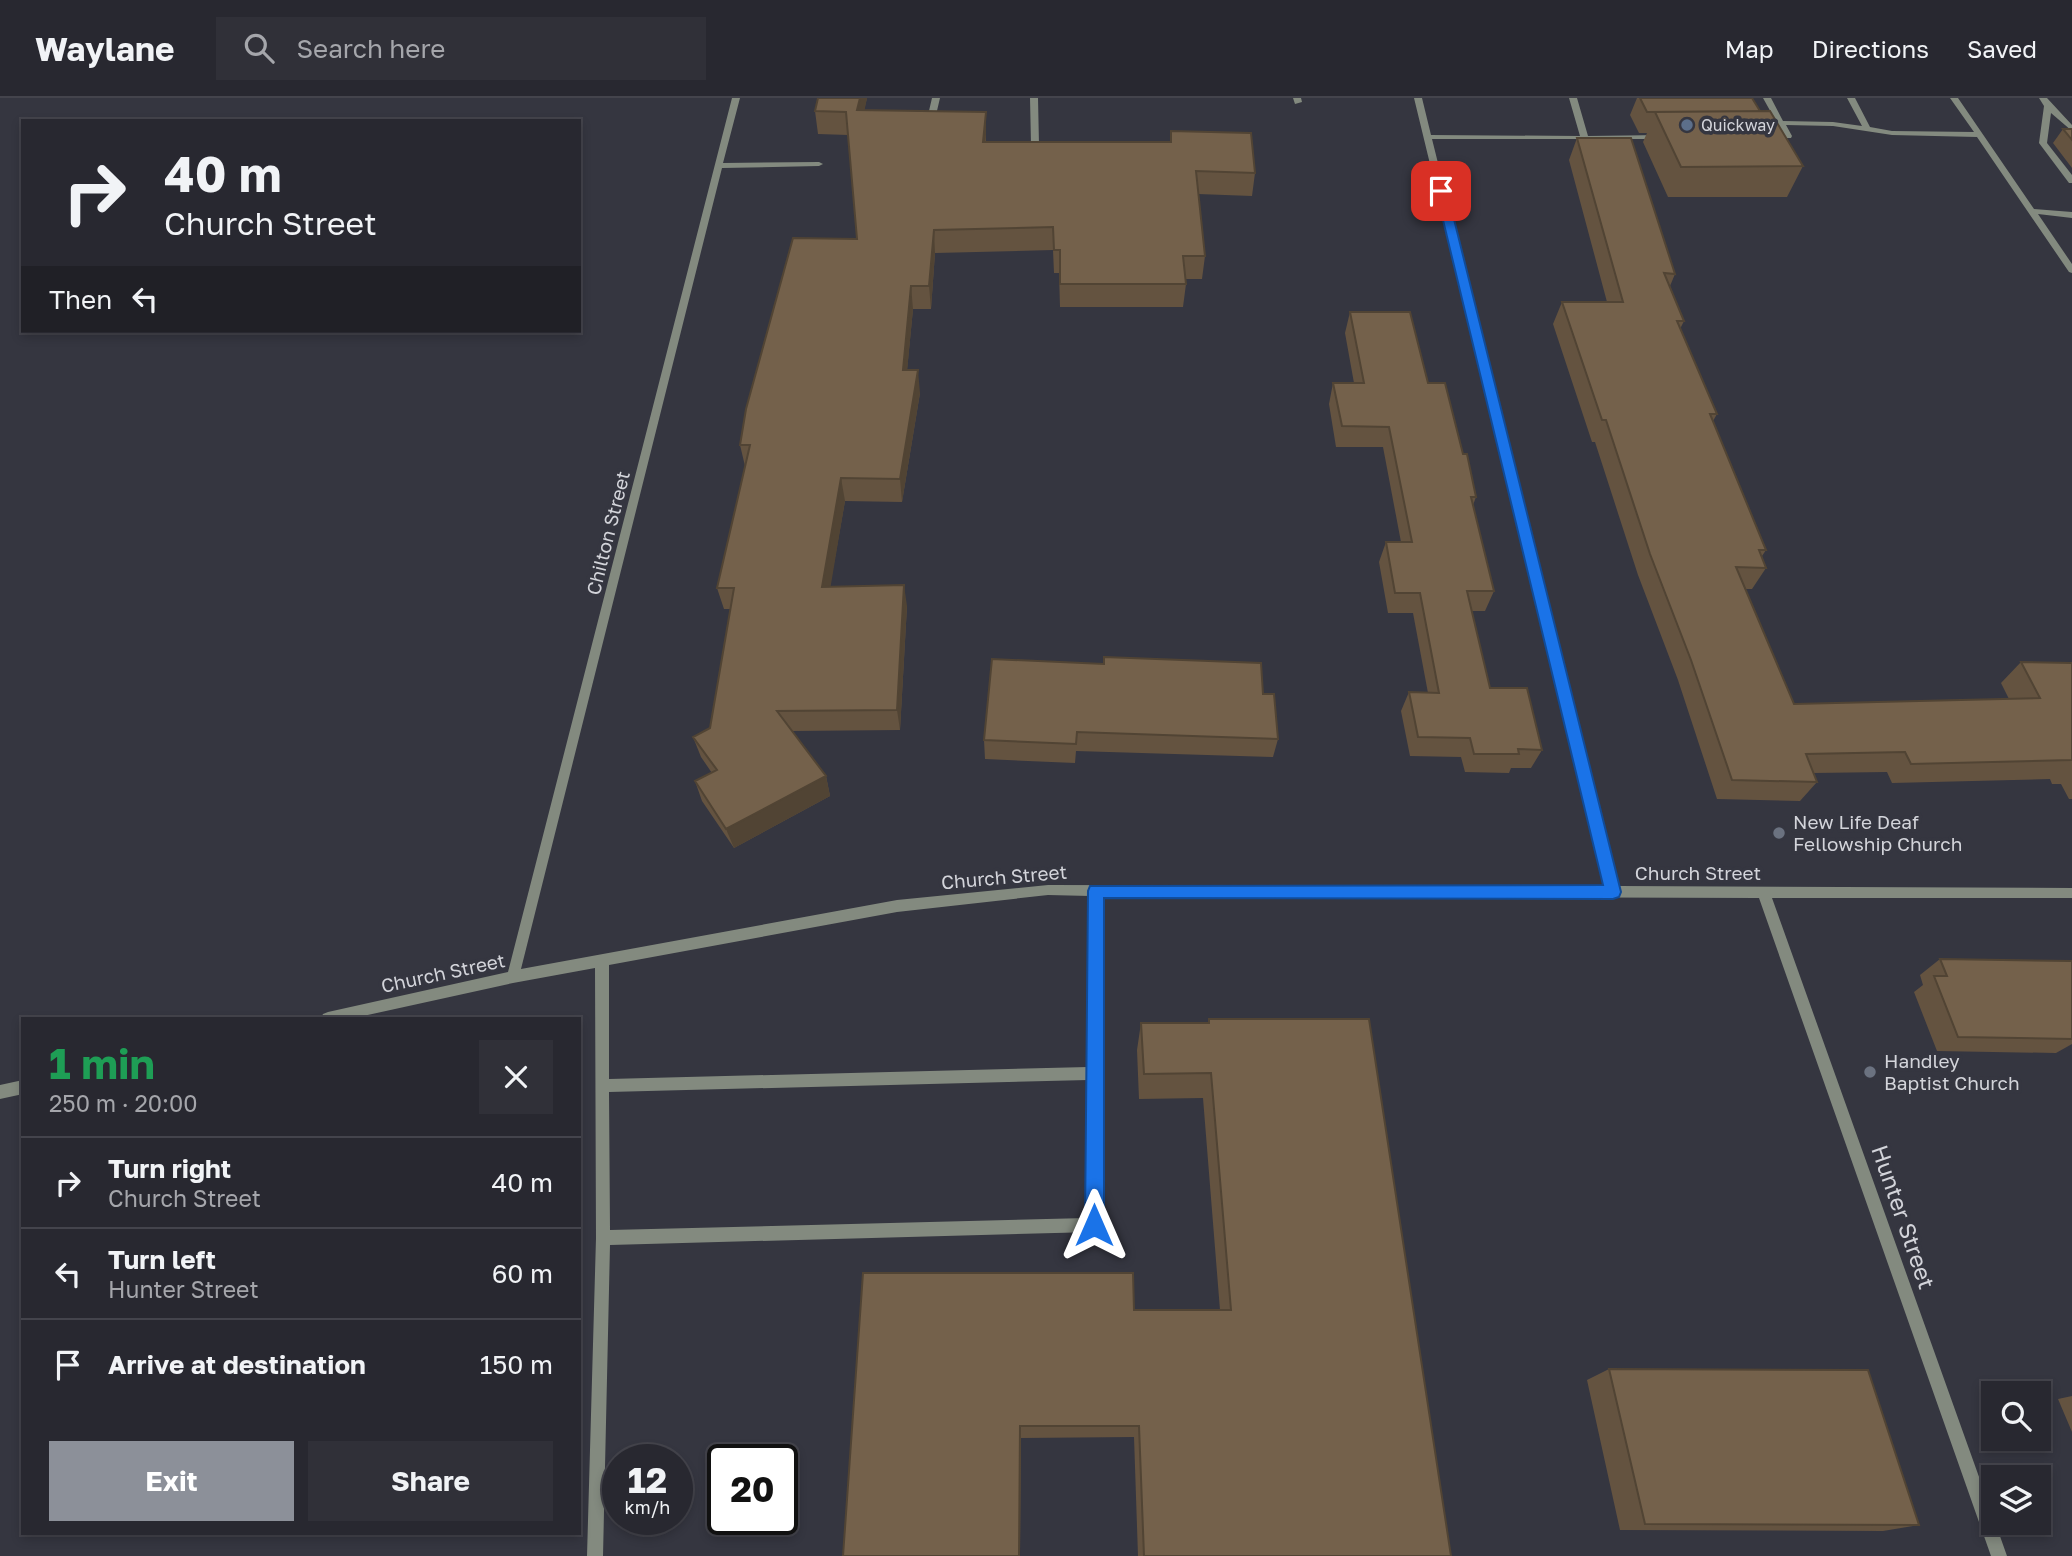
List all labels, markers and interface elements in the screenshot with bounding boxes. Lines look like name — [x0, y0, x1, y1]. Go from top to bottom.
search box — [216, 17, 706, 80]
text: Waylane — [35, 29, 174, 68]
icon: search — [240, 29, 278, 67]
text: Search here — [296, 33, 445, 64]
text: Map — [1725, 34, 1774, 63]
text: Directions — [1812, 34, 1929, 63]
text: Saved — [1967, 34, 2037, 63]
place label: Quickway — [1701, 115, 1775, 135]
marker: Quickway — [1679, 117, 1695, 133]
text: 40 m — [164, 144, 282, 203]
icon: right — [49, 147, 140, 238]
pin — [1411, 161, 1471, 221]
icon: arrive — [1422, 172, 1460, 210]
text: Church Street — [164, 204, 377, 242]
icon: left — [126, 280, 164, 318]
text: Then — [49, 284, 112, 315]
street label: Chilton Street — [581, 468, 634, 597]
place label: New Life Deaf Fellowship Church — [1793, 810, 1962, 855]
marker: New Life Deaf Fellowship Church — [1771, 825, 1787, 841]
street label: Church Street — [940, 860, 1068, 893]
street label: Church Street — [1635, 861, 1761, 884]
street label: Church Street — [379, 948, 507, 997]
text: 1 min — [49, 1038, 155, 1088]
button: close — [479, 1040, 553, 1114]
place label: Handley Baptist Church — [1884, 1049, 2020, 1094]
marker: Handley Baptist Church — [1862, 1064, 1878, 1080]
text: 250 m · 20:00 — [49, 1089, 197, 1117]
street label: Hunter Street — [1866, 1141, 1942, 1292]
text: Turn right — [108, 1153, 231, 1184]
icon: right — [49, 1164, 87, 1202]
text: 40 m — [492, 1167, 553, 1198]
text: Church Street — [108, 1184, 261, 1212]
position arrow — [1057, 1188, 1131, 1262]
text: Turn left — [108, 1244, 216, 1275]
icon: left — [49, 1255, 87, 1293]
text: 60 m — [492, 1258, 553, 1289]
text: Hunter Street — [108, 1275, 259, 1303]
icon: arrive — [49, 1346, 87, 1384]
text: Arrive at destination — [108, 1349, 366, 1380]
text: 150 m — [480, 1349, 553, 1380]
map controls — [1981, 1381, 2051, 1535]
button: search — [1981, 1381, 2051, 1451]
button: Exit — [49, 1441, 294, 1521]
button: Share — [308, 1441, 553, 1521]
speed limit sign: 20 — [707, 1444, 798, 1535]
text: 12 — [628, 1459, 667, 1501]
button: layers — [1981, 1465, 2051, 1535]
text: km/h — [625, 1496, 670, 1518]

